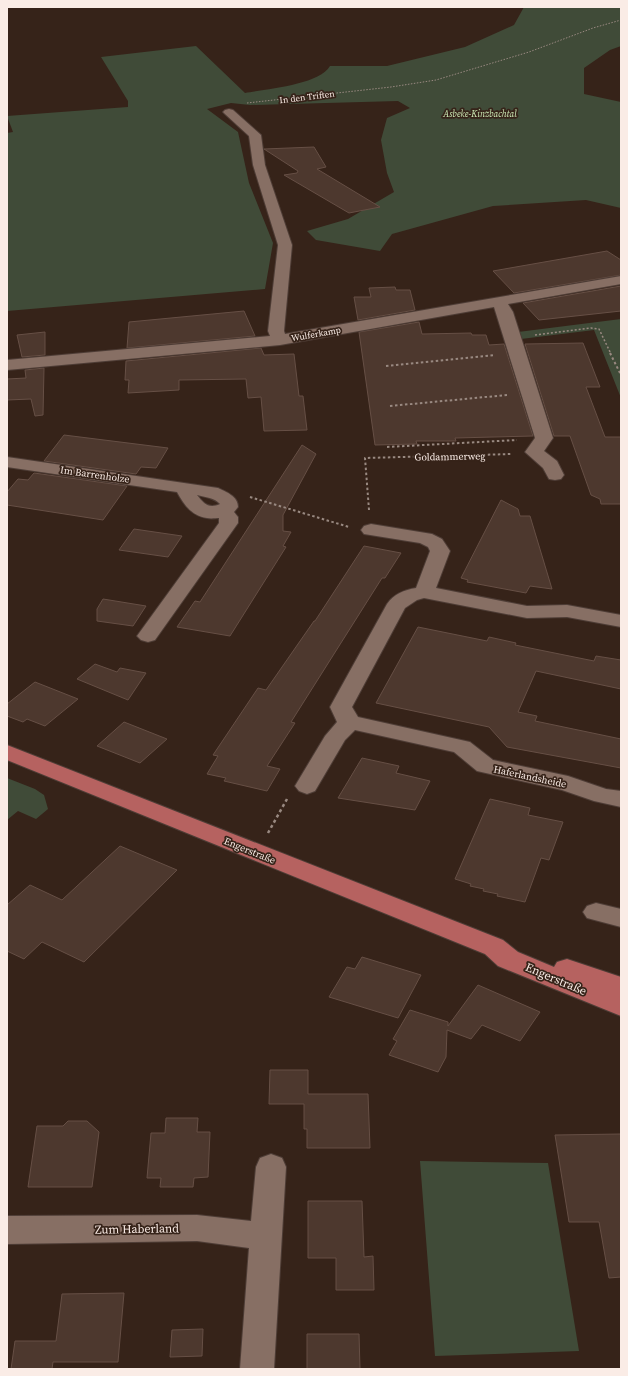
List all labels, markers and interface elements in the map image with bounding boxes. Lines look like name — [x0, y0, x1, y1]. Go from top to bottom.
street label: In den Triften — [279, 88, 336, 106]
park label: Asbeke-Kinzbachtal — [442, 108, 517, 120]
street label: Wulferkamp — [290, 324, 342, 344]
street label: Goldammerweg — [414, 449, 486, 464]
street label: Im Barrenholze — [59, 463, 130, 486]
street label: Haferlandsheide — [492, 762, 568, 791]
street label: Engerstraße — [222, 834, 277, 867]
street label: Engerstraße — [523, 959, 589, 999]
street label: Zum Haberland — [95, 1220, 179, 1238]

